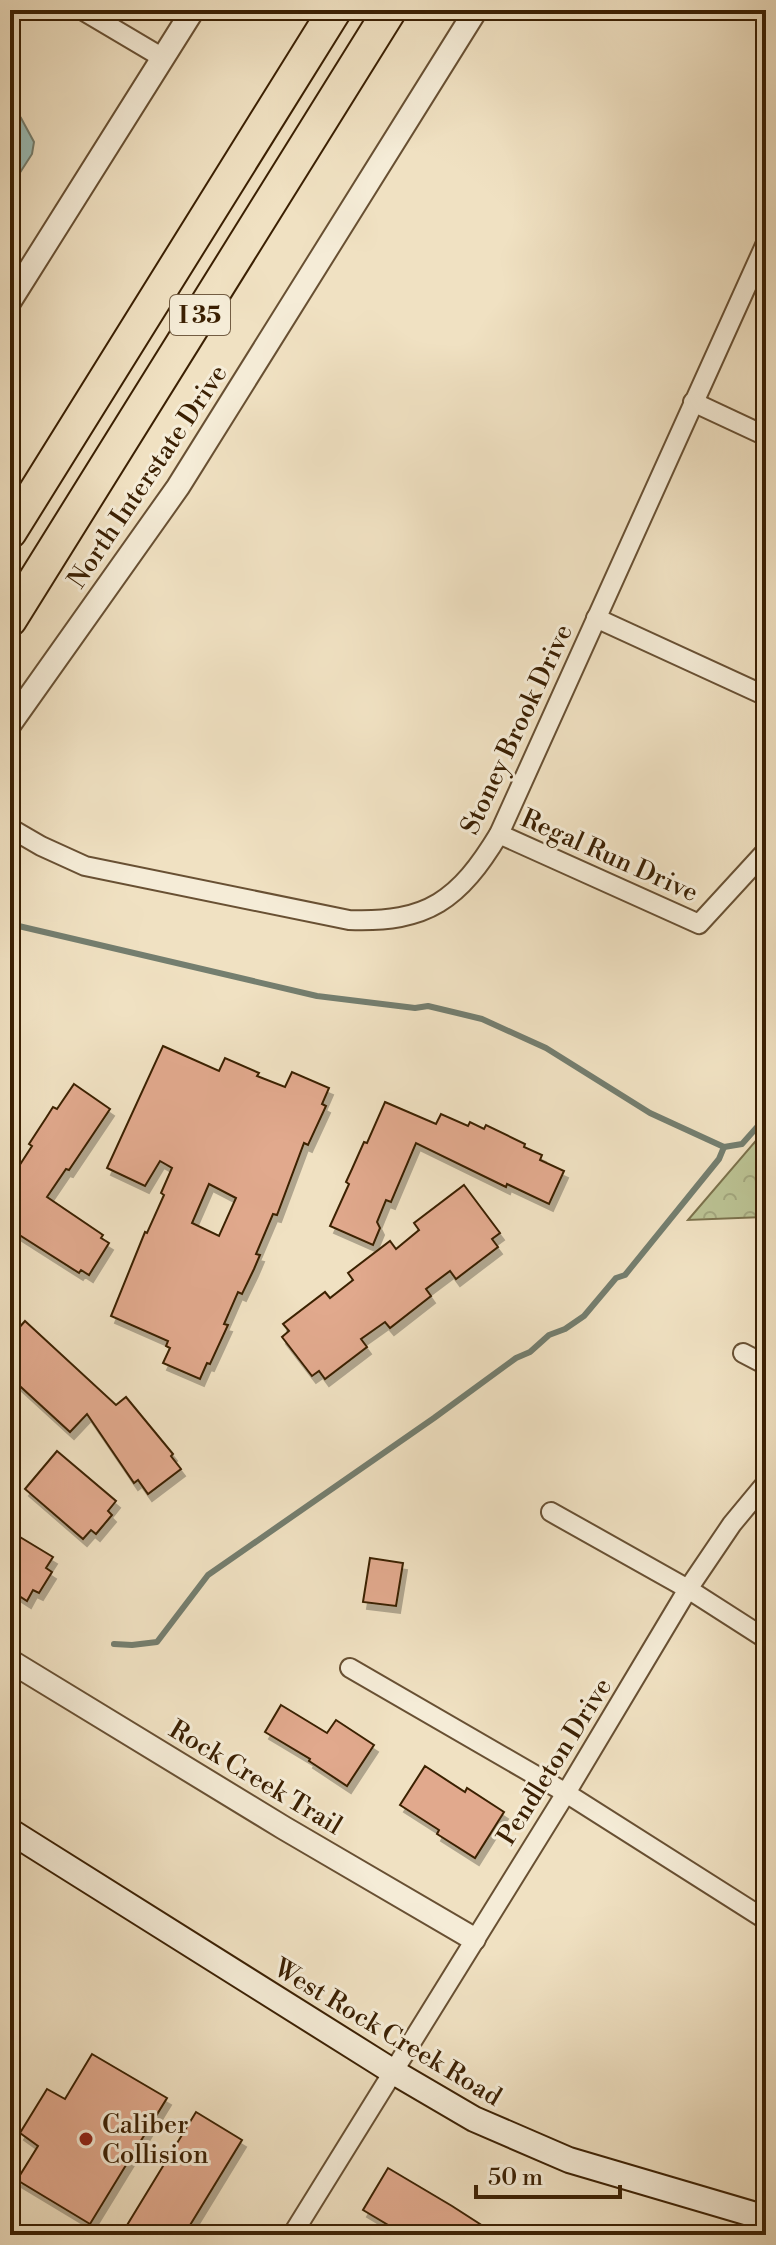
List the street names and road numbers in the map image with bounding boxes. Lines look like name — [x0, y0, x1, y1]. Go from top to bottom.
road number: I 35 — [170, 295, 230, 335]
street label: North Interstate Drive — [61, 359, 235, 594]
street label: Stoney Brook Drive — [454, 619, 580, 840]
street label: Regal Run Drive — [516, 803, 703, 909]
street label: Pendleton Drive — [491, 1672, 619, 1851]
street label: Rock Creek Trail — [163, 1714, 348, 1842]
street label: West Rock Creek Road — [267, 1952, 507, 2114]

